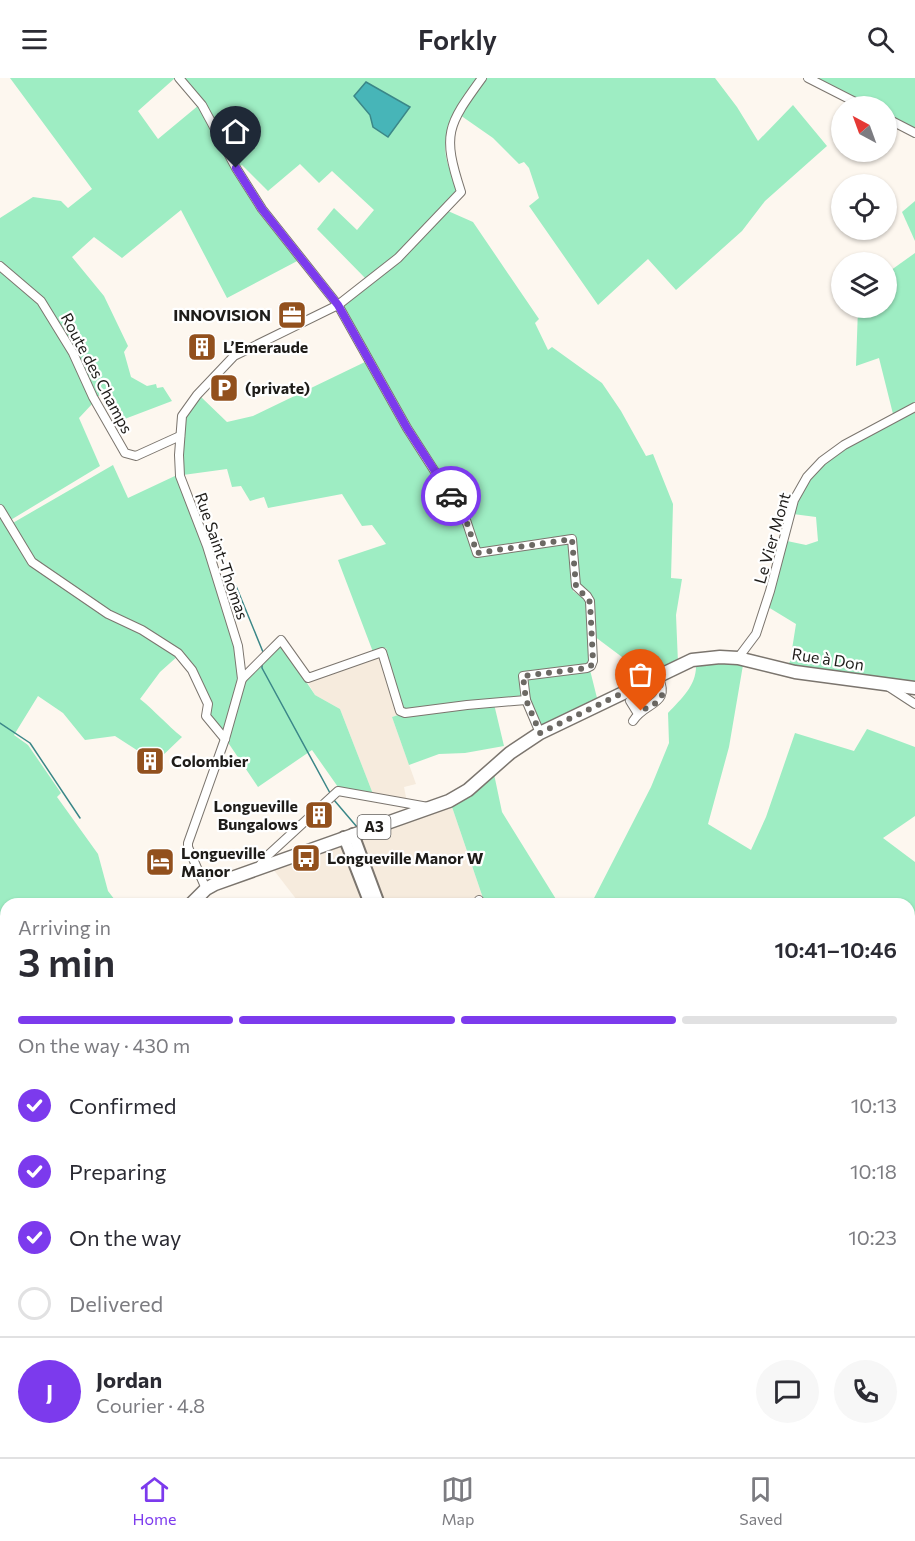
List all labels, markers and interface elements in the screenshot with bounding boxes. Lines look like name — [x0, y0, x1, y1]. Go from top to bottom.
icon: menu — [18, 23, 51, 56]
text: Forkly — [418, 23, 497, 56]
icon: search — [864, 23, 897, 56]
north arrow — [831, 96, 897, 162]
map controls — [831, 96, 897, 318]
pin — [210, 106, 261, 168]
icon: home — [219, 115, 252, 148]
button: locate — [831, 174, 897, 240]
button: layers — [831, 252, 897, 318]
office icon: INNOVISION — [276, 299, 308, 331]
place label: INNOVISION — [173, 305, 271, 324]
street label: Route des Champs — [58, 309, 137, 436]
building icon: L’Emeraude — [186, 331, 218, 363]
place label: L’Emeraude — [223, 337, 308, 356]
parking icon: (private) — [208, 372, 240, 404]
place label: (private) — [245, 378, 310, 397]
courier — [421, 466, 481, 526]
icon: car — [435, 480, 468, 513]
street label: Rue Saint-Thomas — [192, 490, 253, 622]
street label: Le Vier Mont — [749, 490, 794, 586]
street label: Rue à Don — [791, 643, 866, 674]
pin — [615, 649, 666, 711]
icon: bag — [624, 658, 657, 691]
building icon: Colombier — [134, 745, 166, 777]
place label: Colombier — [171, 751, 249, 770]
place label: Longueville Bungalows — [214, 796, 298, 833]
building icon: Longueville Bungalows — [303, 799, 335, 831]
road number: A3 — [358, 815, 391, 839]
bus stop icon: Longueville Manor W — [290, 842, 322, 874]
place label: Longueville Manor — [181, 843, 265, 880]
hotel icon: Longueville Manor — [144, 846, 176, 878]
place label: Longueville Manor W — [327, 848, 484, 867]
text: Arriving in — [18, 915, 111, 939]
text: 10:41–10:46 — [774, 936, 897, 963]
text: 3 min — [18, 937, 115, 985]
text: On the way · 430 m — [18, 1033, 190, 1057]
icon: check — [18, 1089, 51, 1122]
text: Confirmed — [69, 1092, 176, 1119]
text: 10:13 — [851, 1093, 897, 1117]
icon: check — [18, 1155, 51, 1188]
text: Preparing — [69, 1158, 166, 1185]
text: 10:18 — [850, 1159, 897, 1183]
icon: check — [18, 1221, 51, 1254]
text: On the way — [69, 1224, 181, 1251]
text: 10:23 — [848, 1225, 897, 1249]
text: Delivered — [69, 1290, 163, 1317]
button: chat — [756, 1360, 819, 1423]
button: phone — [834, 1360, 897, 1423]
text: Jordan — [96, 1366, 162, 1393]
text: J — [46, 1378, 53, 1405]
text: Courier · 4.8 — [96, 1393, 205, 1417]
tab: Home — [132, 1473, 176, 1528]
tab: Map — [441, 1473, 474, 1528]
tab: Saved — [739, 1473, 783, 1528]

